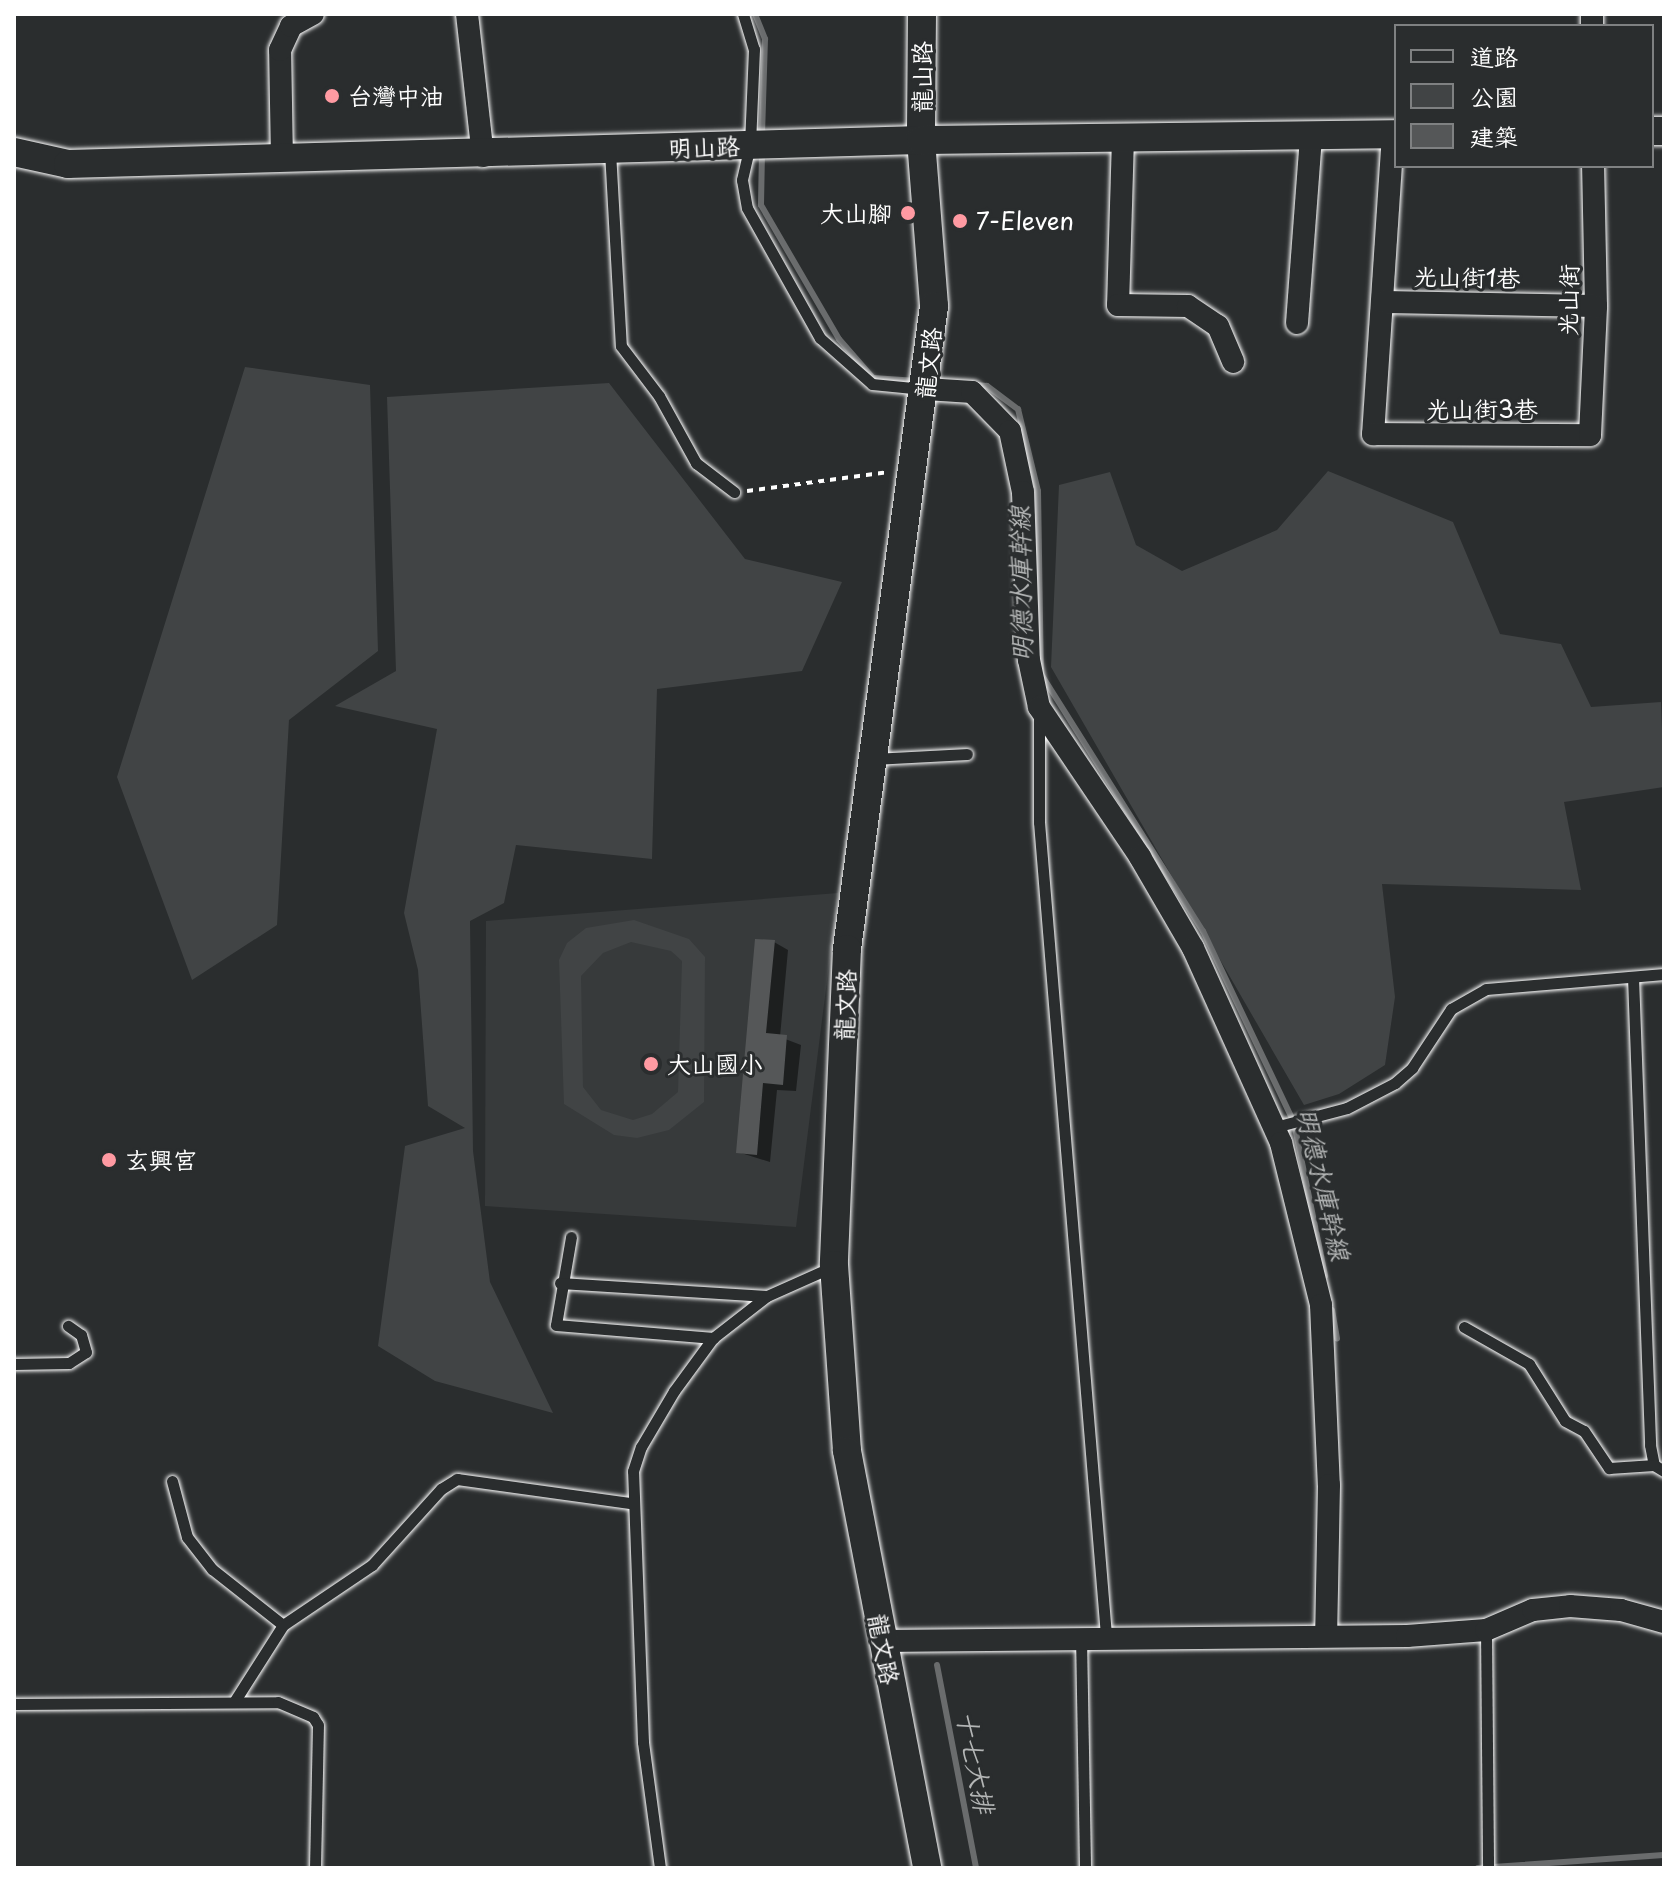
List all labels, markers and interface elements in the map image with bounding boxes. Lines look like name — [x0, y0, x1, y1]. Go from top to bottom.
legend — [1394, 24, 1654, 168]
text: 道路 — [1470, 38, 1518, 74]
street label: 龍山路 — [908, 41, 936, 113]
text: 公園 — [1470, 78, 1518, 114]
place label: 台灣中油 — [348, 82, 444, 110]
marker: 台灣中油 — [323, 87, 341, 105]
text: 建築 — [1470, 118, 1518, 154]
street label: 明山路 — [668, 131, 740, 163]
place label: 大山腳 — [820, 199, 892, 227]
marker: 大山腳 — [899, 204, 917, 222]
place label: 7-Eleven — [976, 207, 1074, 235]
marker: 7-Eleven — [951, 212, 969, 230]
street label: 光山街1巷 — [1413, 262, 1521, 292]
street label: 光山街 — [1553, 264, 1583, 336]
street label: 龍文路 — [910, 326, 946, 400]
street label: 光山街3巷 — [1426, 395, 1538, 423]
water label: 明德水庫幹線 — [1003, 506, 1037, 662]
street label: 龍文路 — [829, 969, 861, 1041]
place label: 大山國小 — [667, 1050, 763, 1078]
marker: 大山國小 — [642, 1055, 660, 1073]
water label: 明德水庫幹線 — [1291, 1104, 1357, 1264]
place label: 玄興宮 — [125, 1146, 197, 1174]
marker: 玄興宮 — [100, 1151, 118, 1169]
street label: 龍文路 — [863, 1611, 905, 1687]
water label: 十七大排 — [951, 1708, 1001, 1816]

